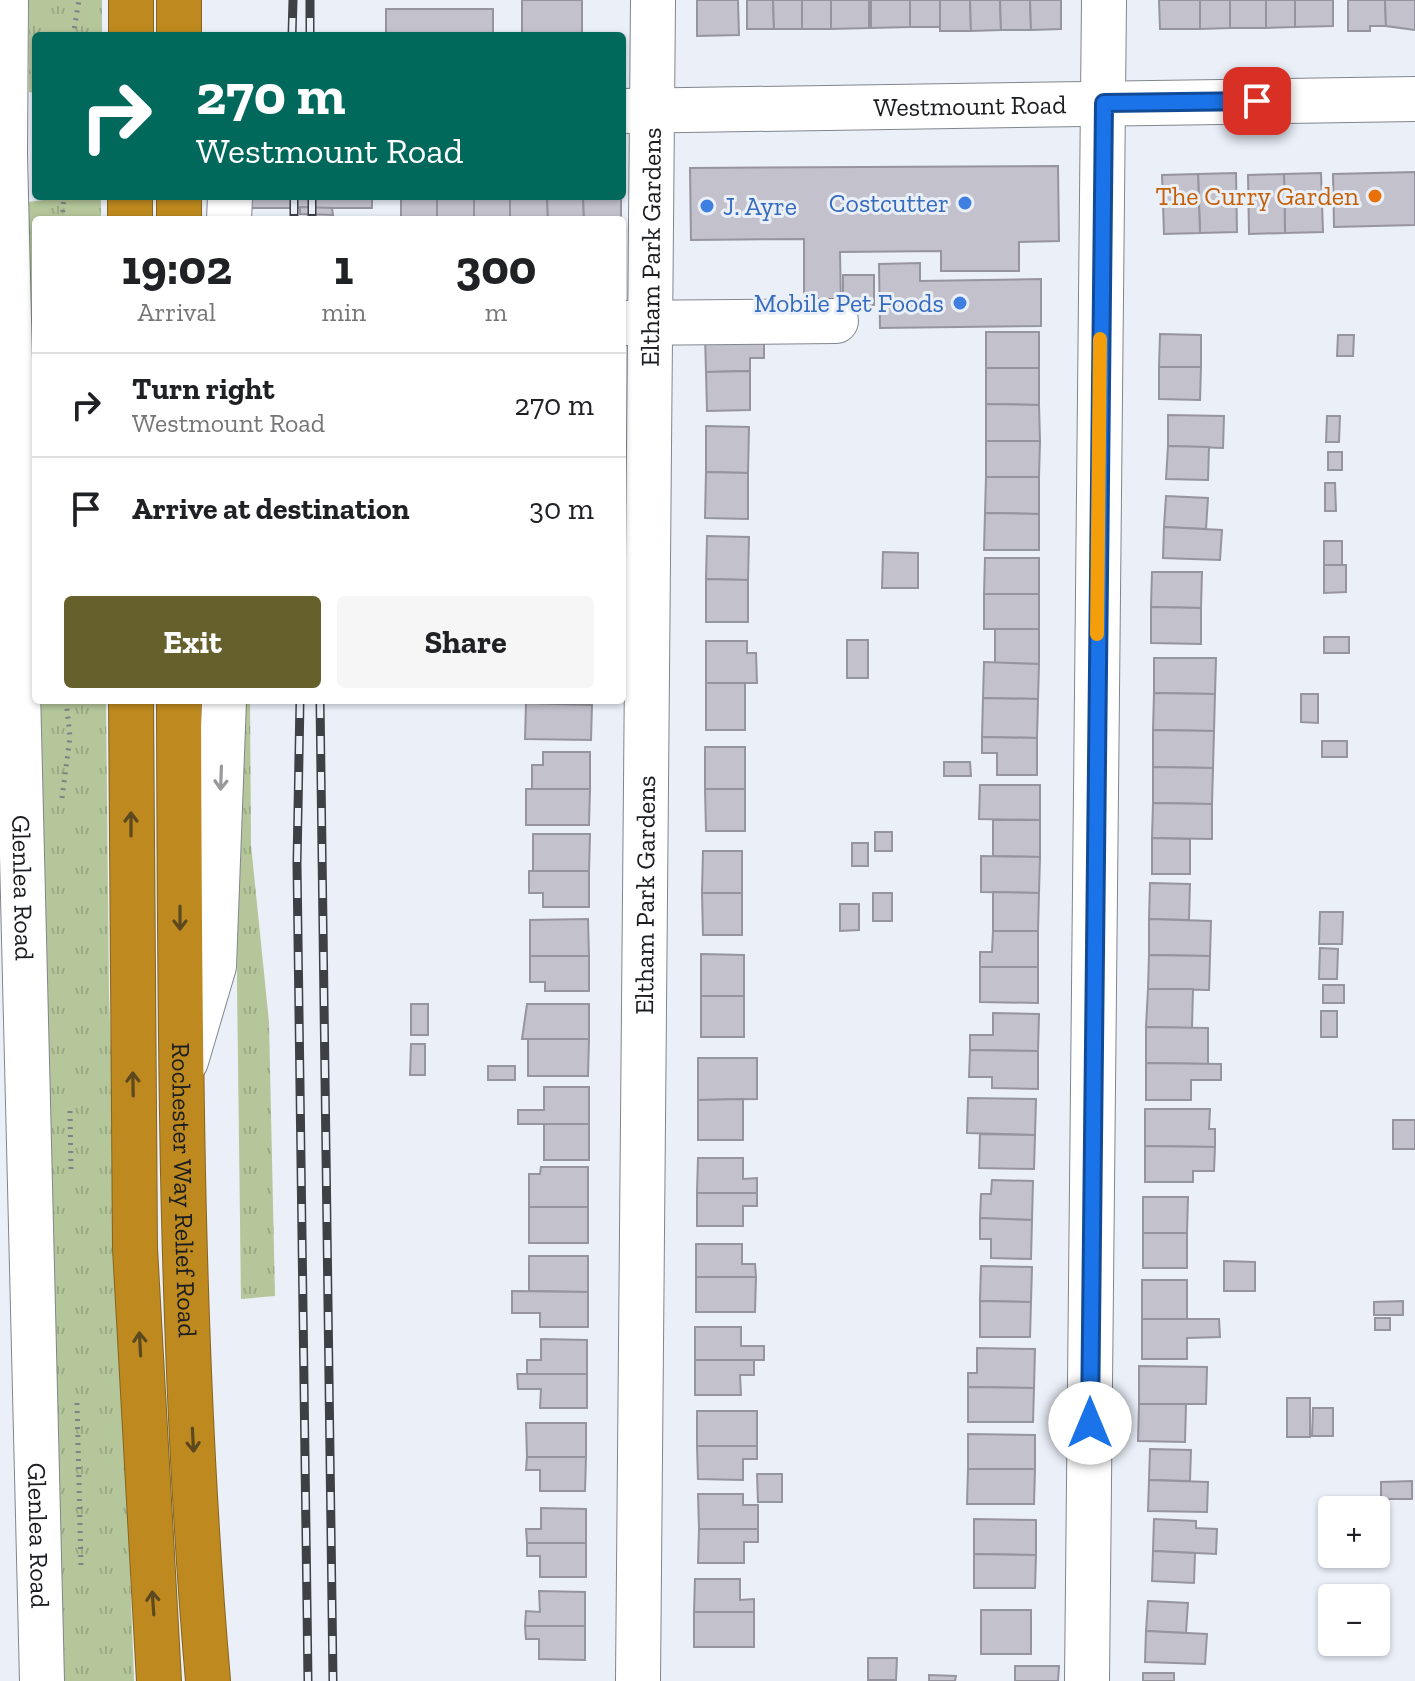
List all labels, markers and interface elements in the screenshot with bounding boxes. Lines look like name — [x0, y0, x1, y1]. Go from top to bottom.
text: 270 m — [196, 61, 346, 128]
icon: right — [64, 64, 168, 168]
pin — [1223, 67, 1291, 135]
icon: arrive — [1235, 79, 1279, 123]
street label: Westmount Road — [873, 88, 1067, 123]
street label: Eltham Park Gardens — [634, 127, 668, 367]
text: Westmount Road — [196, 129, 463, 172]
place label: The Curry Garden — [1156, 180, 1359, 212]
place label: Costcutter — [829, 187, 949, 219]
marker: The Curry Garden — [1366, 187, 1384, 205]
place label: J. Ayre — [723, 190, 797, 222]
marker: Costcutter — [956, 194, 974, 212]
marker: J. Ayre — [698, 197, 716, 215]
text: 19:02 — [122, 239, 232, 296]
text: 1 — [334, 239, 353, 296]
text: 300 — [456, 239, 536, 296]
place label: Mobile Pet Foods — [754, 287, 944, 319]
marker: Mobile Pet Foods — [951, 294, 969, 312]
text: Arrival — [138, 296, 216, 328]
text: min — [321, 296, 366, 328]
text: m — [485, 296, 507, 328]
text: Turn right — [132, 371, 274, 407]
icon: right — [64, 383, 108, 427]
text: 270 m — [514, 387, 594, 423]
text: Westmount Road — [132, 407, 325, 439]
icon: arrive — [64, 487, 108, 531]
text: Arrive at destination — [132, 491, 409, 527]
text: 30 m — [529, 491, 594, 527]
button: Exit — [64, 596, 321, 688]
button: Share — [337, 596, 594, 688]
one-way arrow — [214, 764, 229, 791]
street label: Eltham Park Gardens — [628, 775, 662, 1015]
one-way arrow — [123, 811, 139, 838]
street label: Glenlea Road — [5, 815, 41, 961]
one-way arrow — [172, 904, 188, 931]
street label: Rochester Way Relief Road — [165, 1042, 204, 1338]
one-way arrow — [125, 1071, 141, 1098]
one-way arrow — [132, 1331, 147, 1358]
position arrow — [1048, 1381, 1132, 1465]
one-way arrow — [185, 1426, 200, 1453]
street label: Glenlea Road — [21, 1462, 56, 1609]
map controls — [1318, 1496, 1390, 1656]
button: + — [1318, 1496, 1390, 1568]
button: − — [1318, 1584, 1390, 1656]
one-way arrow — [145, 1590, 160, 1617]

